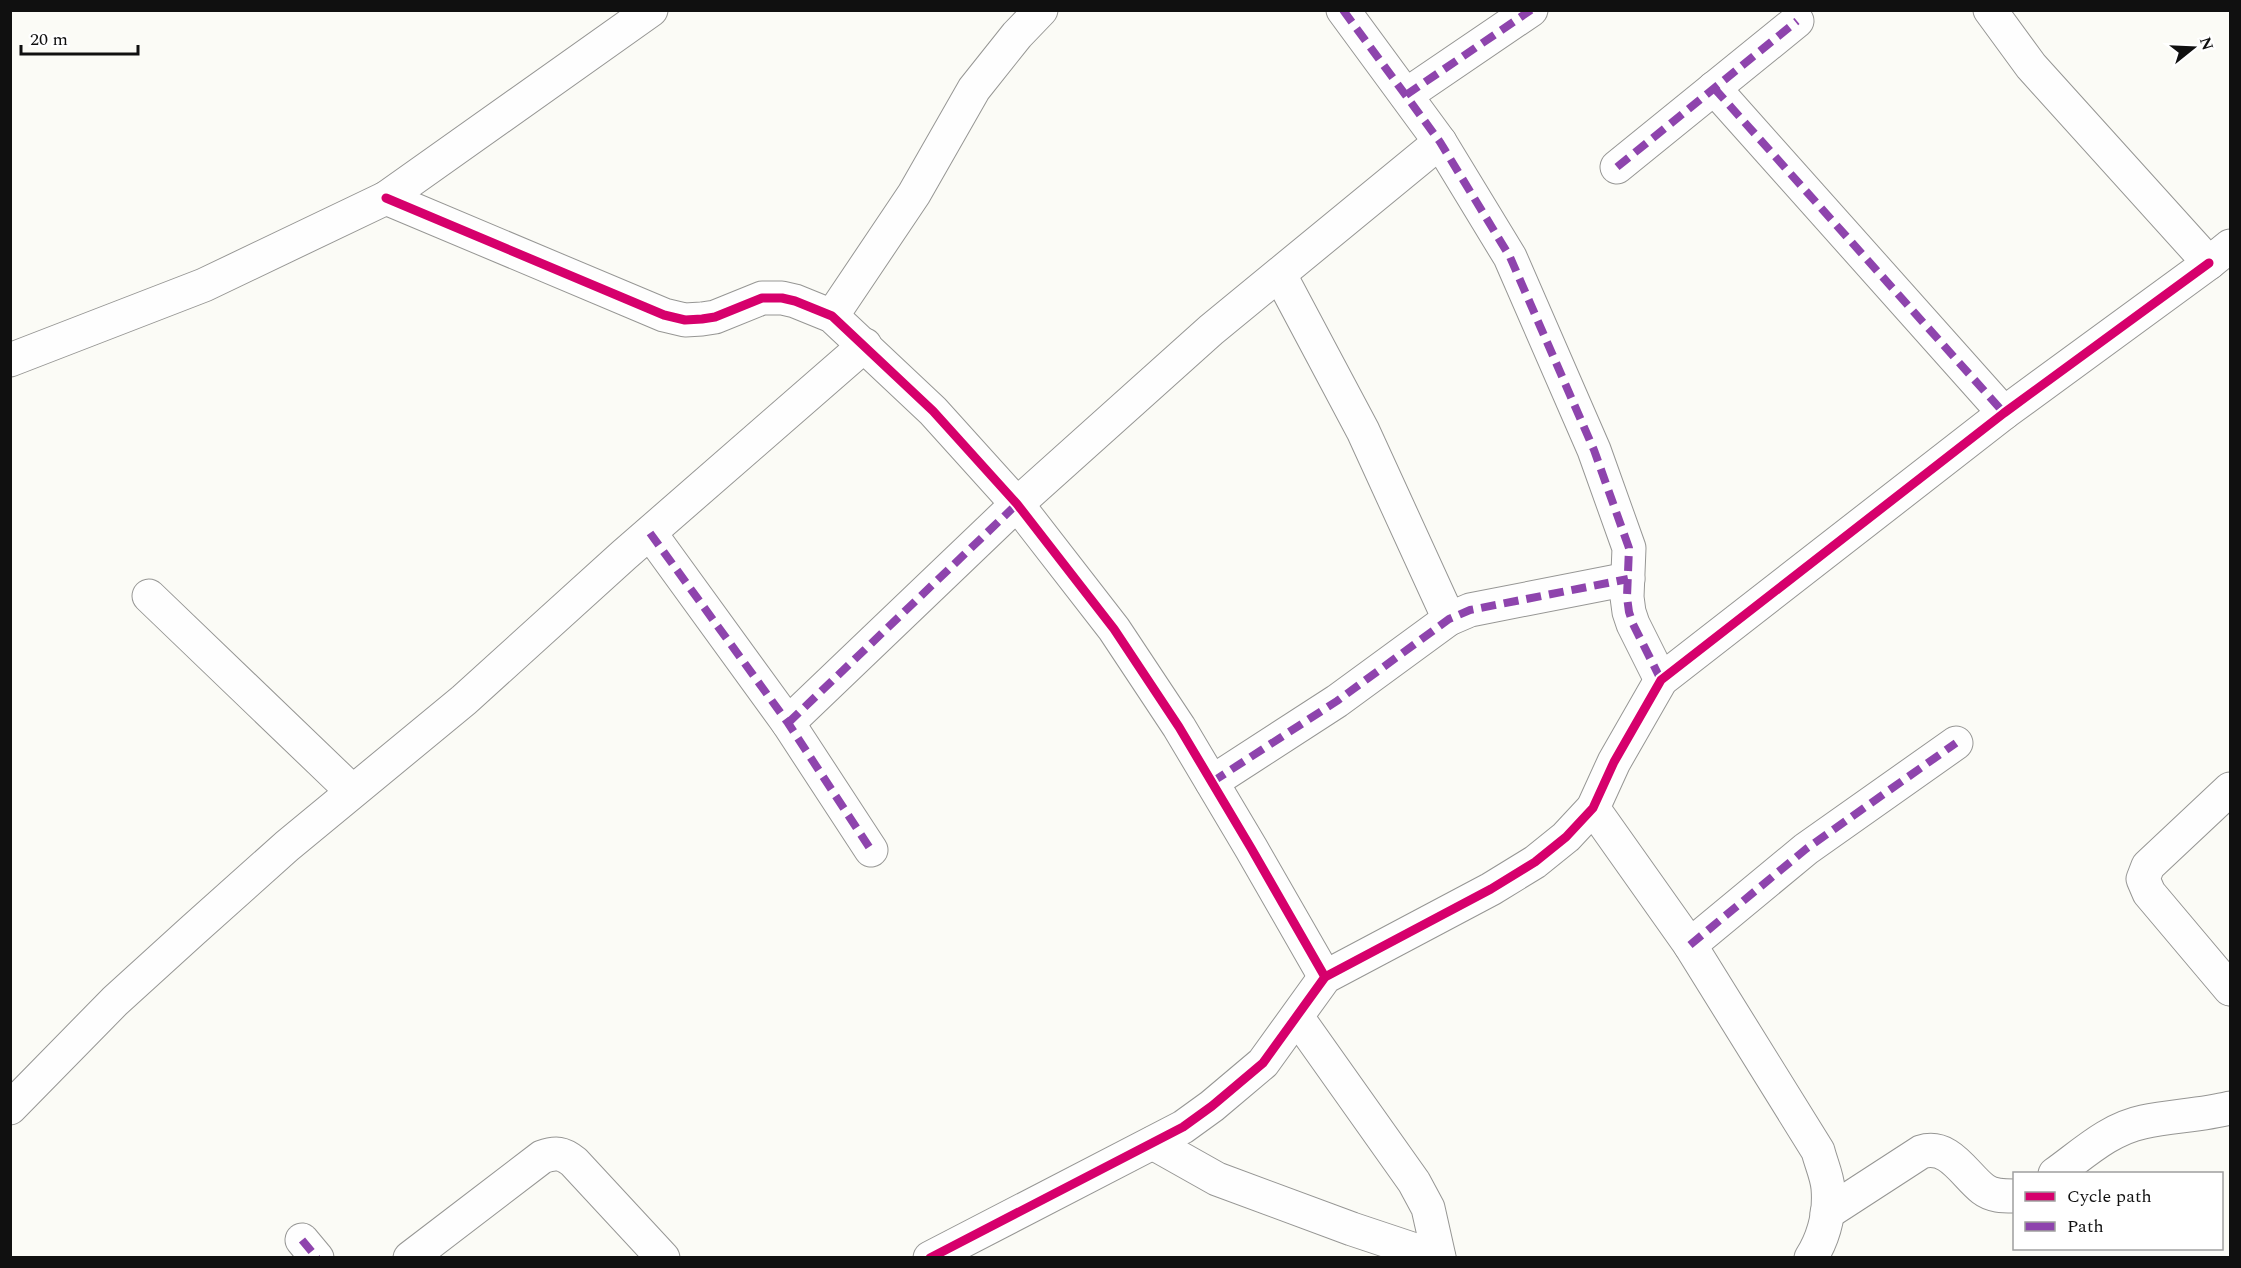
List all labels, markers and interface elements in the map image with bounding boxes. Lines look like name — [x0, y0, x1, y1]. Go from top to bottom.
scale bar — [21, 18, 138, 56]
north arrow — [2163, 18, 2223, 78]
text: 20 m — [30, 26, 68, 53]
text: N — [2193, 34, 2220, 54]
legend — [2013, 1172, 2223, 1250]
text: Cycle path — [2067, 1183, 2152, 1210]
text: Path — [2067, 1213, 2104, 1240]

